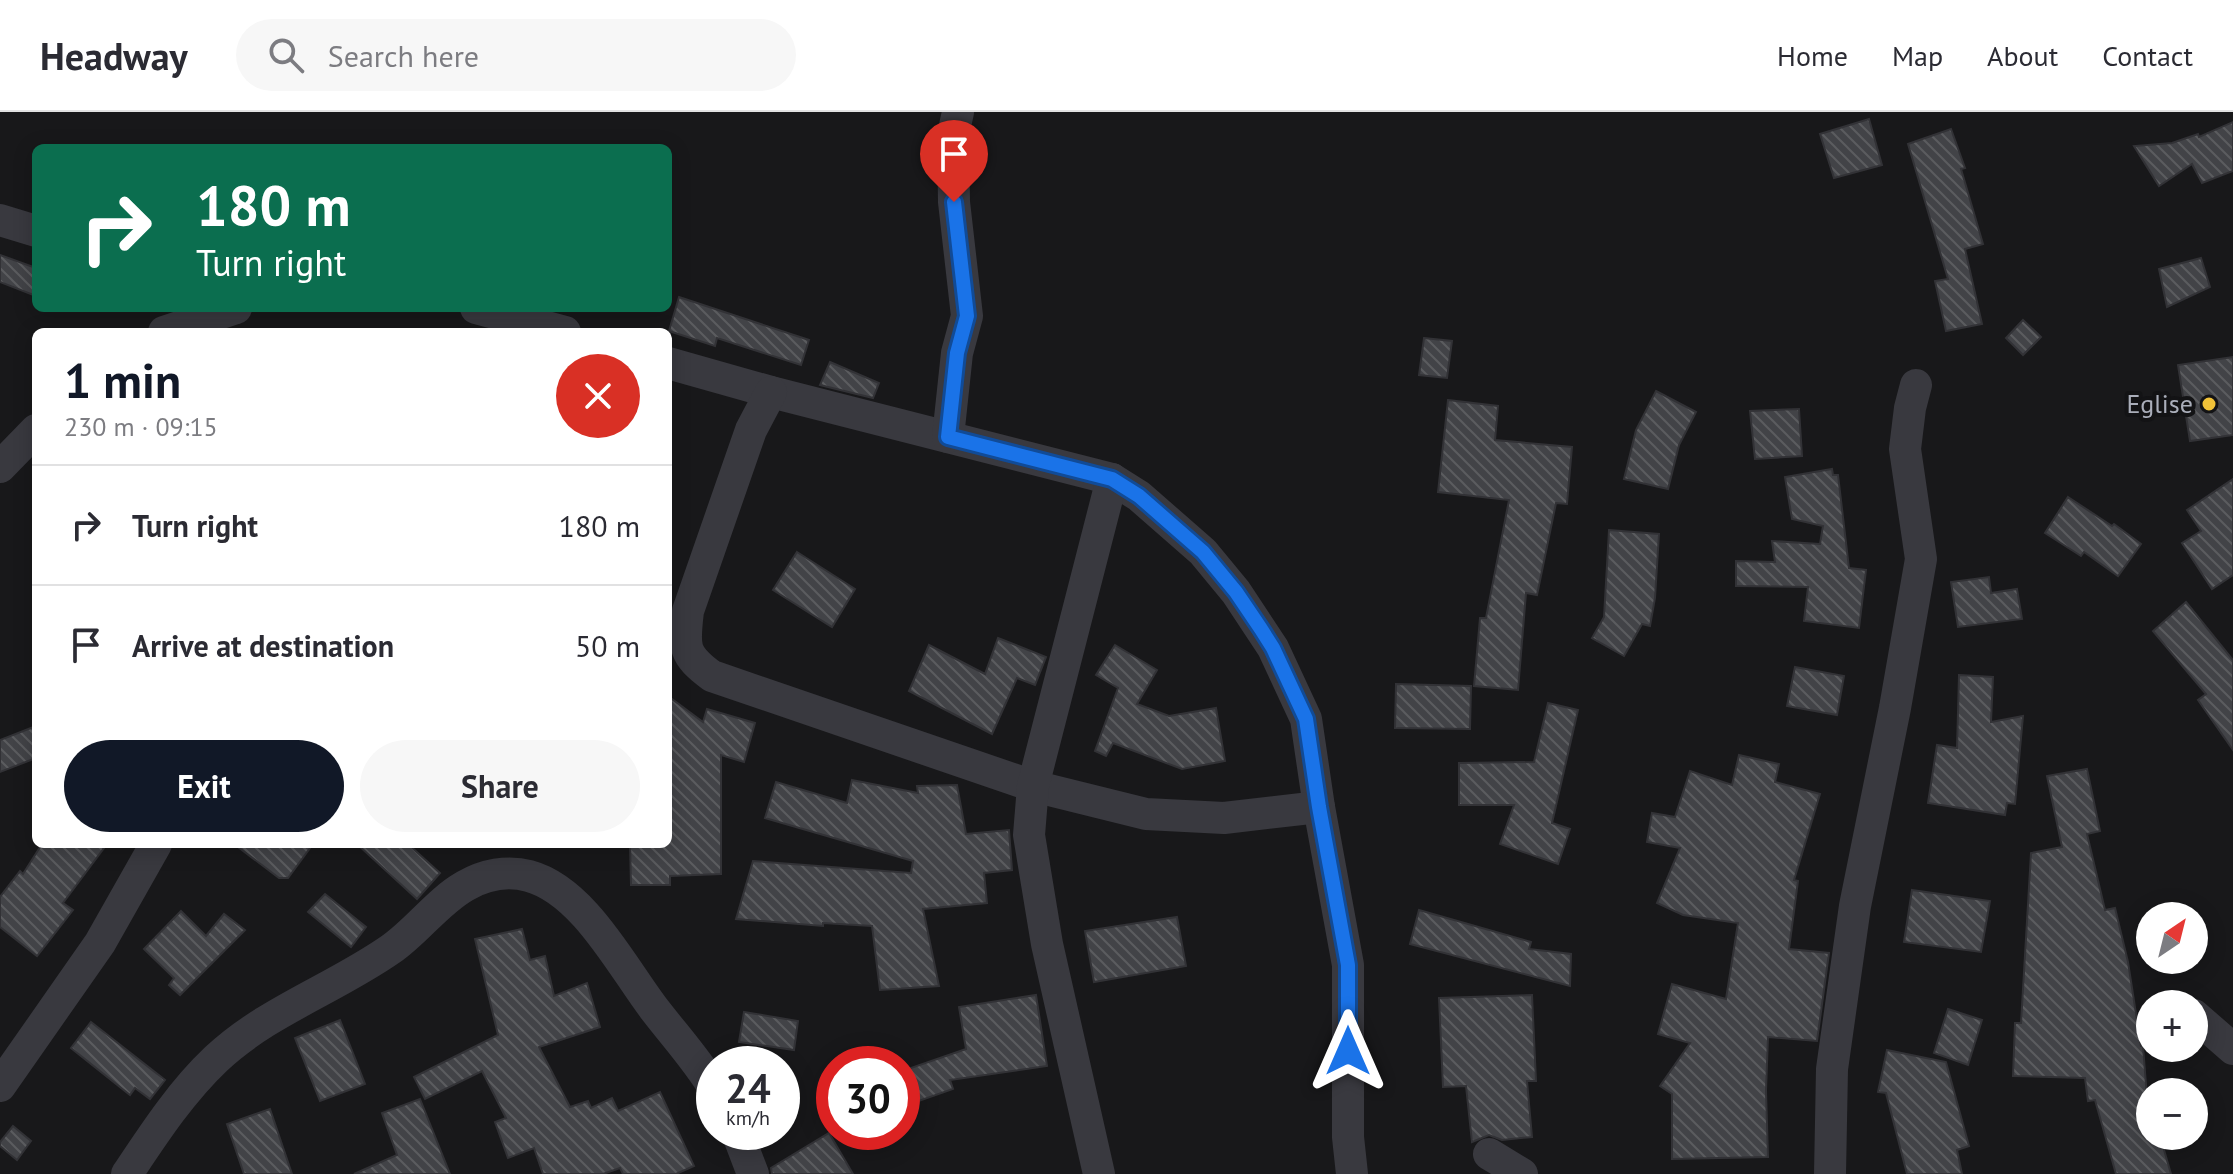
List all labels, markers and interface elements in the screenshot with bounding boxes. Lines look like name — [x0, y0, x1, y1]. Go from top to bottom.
search box — [236, 19, 796, 91]
text: Headway — [40, 31, 188, 80]
icon: search — [264, 33, 308, 77]
text: Search here — [328, 36, 479, 75]
text: Home — [1777, 37, 1848, 74]
text: Map — [1892, 37, 1943, 74]
text: About — [1987, 37, 2058, 74]
text: Contact — [2102, 37, 2193, 74]
pin — [920, 120, 988, 202]
icon: arrive — [932, 132, 976, 176]
text: 180 m — [196, 169, 351, 241]
icon: right — [64, 176, 168, 280]
text: Turn right — [196, 239, 346, 286]
text: 1 min — [64, 349, 181, 411]
button: close — [556, 354, 640, 438]
place label: Eglise — [2126, 387, 2193, 420]
marker: Eglise — [2200, 395, 2218, 413]
text: 230 m · 09:15 — [64, 410, 218, 443]
icon: right — [64, 503, 108, 547]
text: Turn right — [132, 506, 258, 545]
text: 180 m — [559, 506, 640, 545]
icon: arrive — [64, 623, 108, 667]
text: Arrive at destination — [132, 626, 394, 665]
text: 50 m — [575, 626, 640, 665]
button: Exit — [64, 740, 344, 832]
button: Share — [360, 740, 640, 832]
north arrow — [2136, 902, 2208, 974]
map controls — [2136, 902, 2208, 1150]
button: + — [2136, 990, 2208, 1062]
position arrow — [1306, 1009, 1390, 1093]
speed limit sign: 30 — [816, 1046, 920, 1150]
text: 24 — [725, 1062, 771, 1114]
button: − — [2136, 1078, 2208, 1150]
text: km/h — [726, 1105, 770, 1131]

